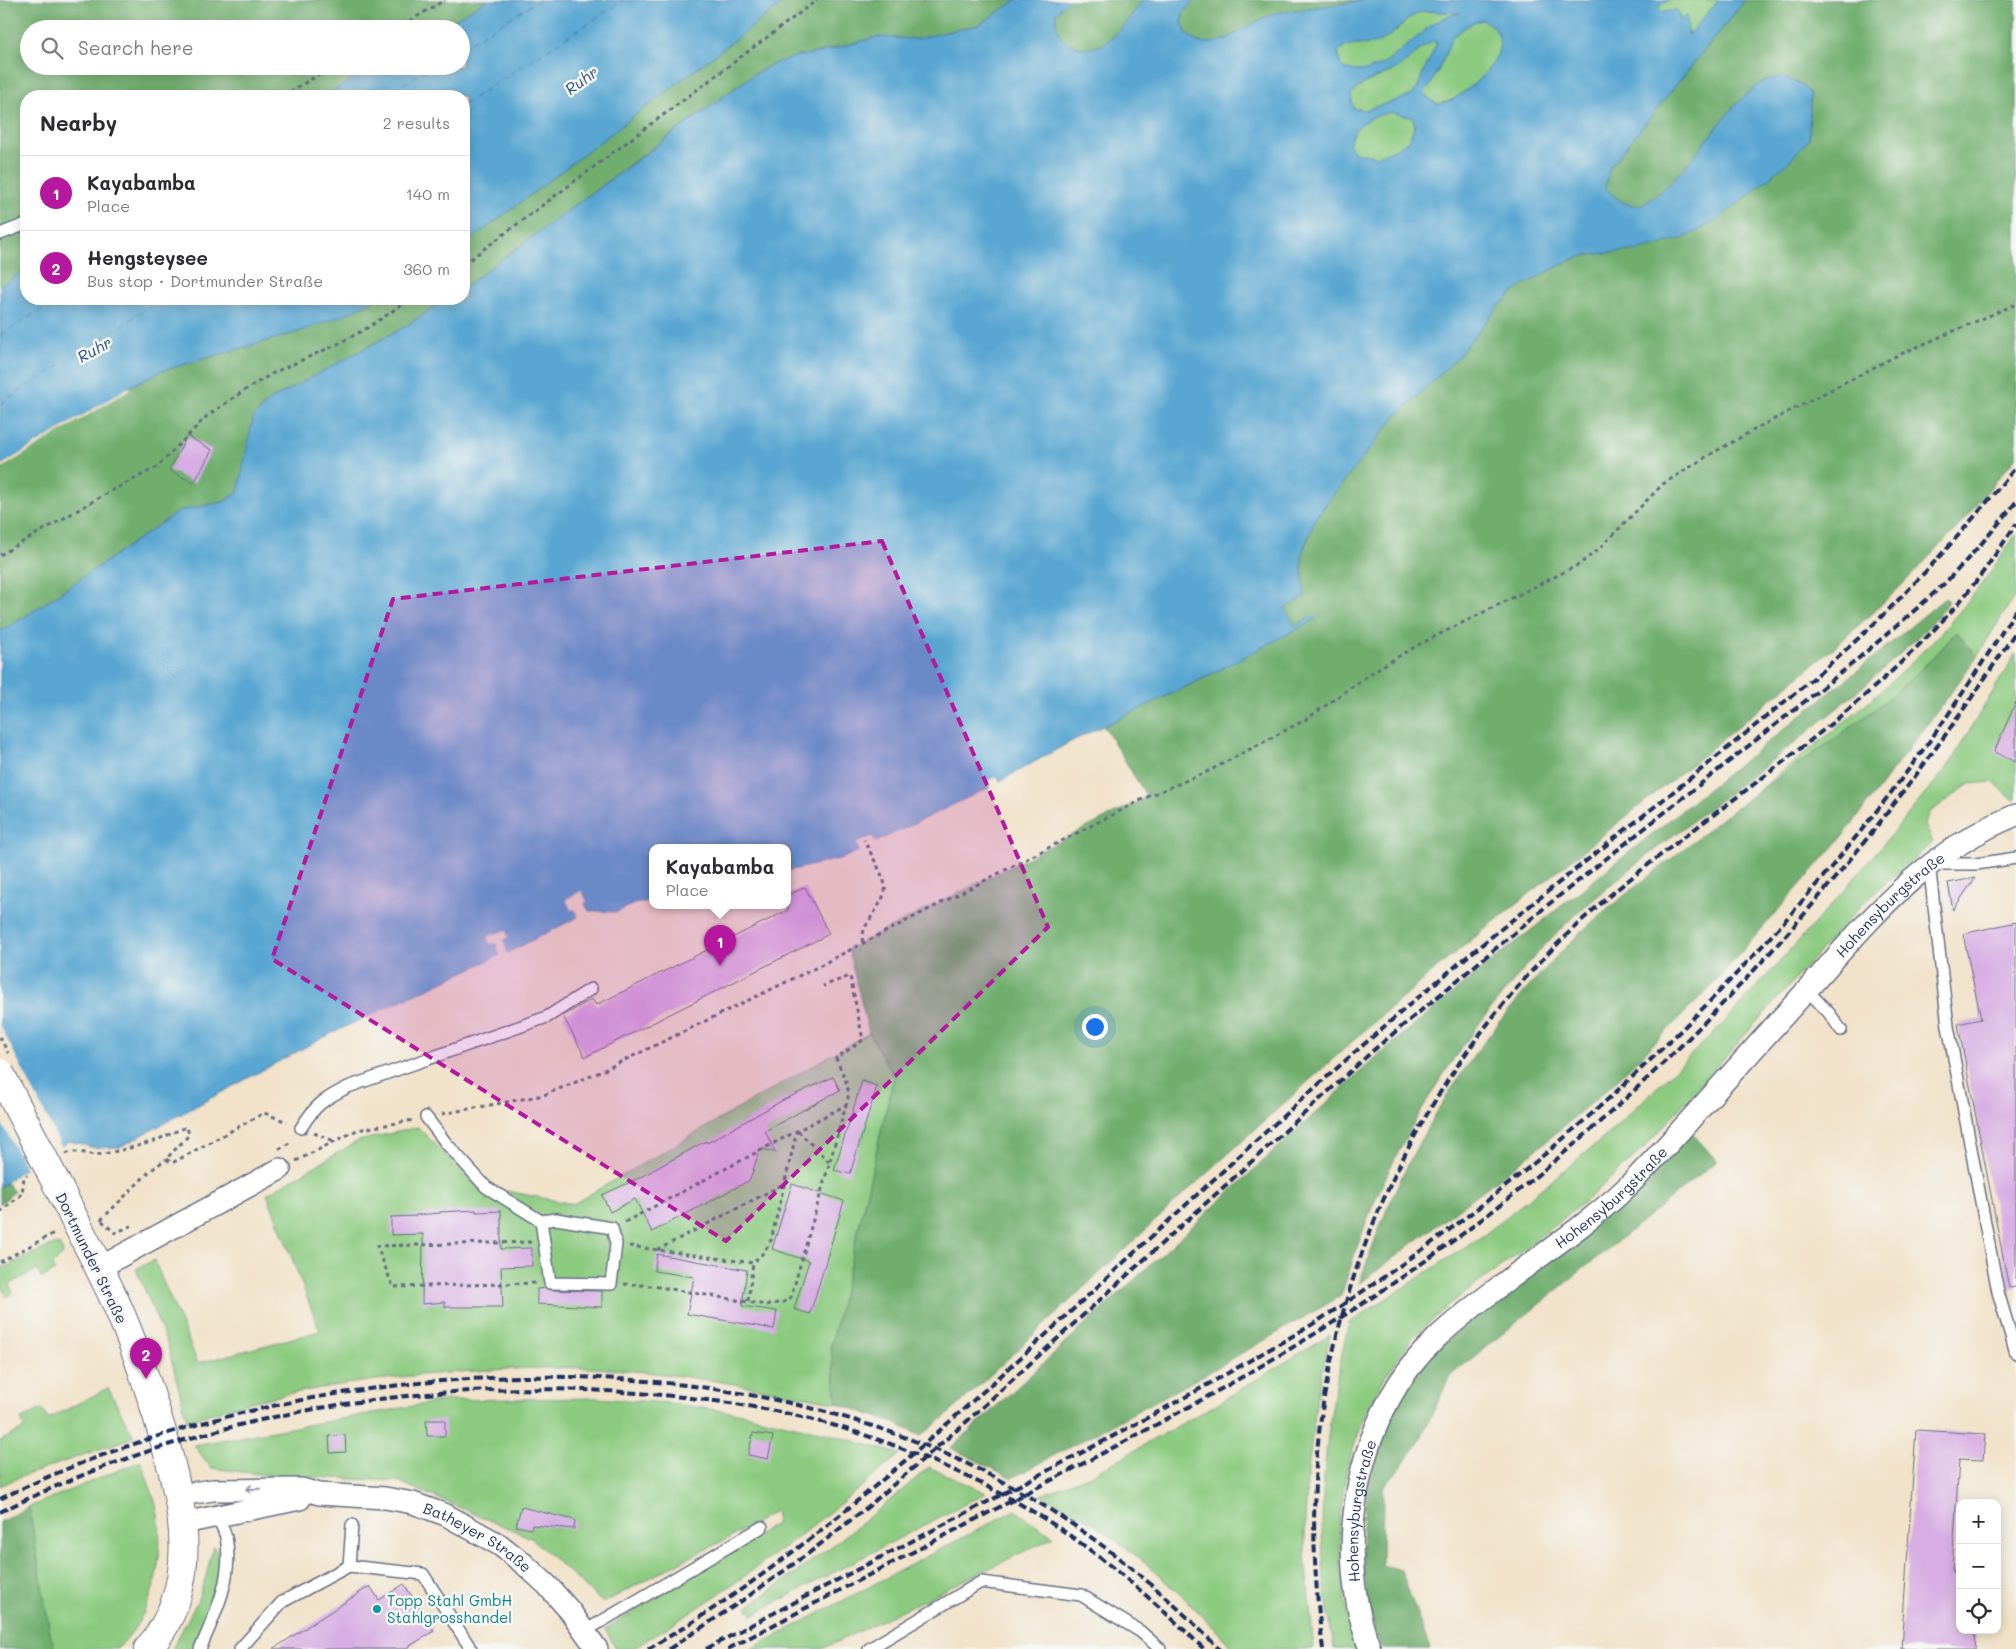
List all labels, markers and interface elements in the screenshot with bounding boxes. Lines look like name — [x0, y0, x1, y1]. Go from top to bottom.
search box — [20, 20, 470, 75]
icon: search — [38, 34, 66, 62]
text: Search here — [78, 35, 194, 60]
water label: Ruhr — [560, 61, 602, 99]
text: Nearby — [40, 109, 117, 136]
text: 2 results — [383, 112, 450, 133]
text: Kayabamba — [87, 170, 196, 195]
text: 1 — [52, 183, 60, 204]
text: 140 m — [406, 183, 450, 204]
text: Place — [87, 195, 130, 216]
text: Hengsteysee — [87, 245, 208, 270]
text: 2 — [52, 258, 60, 279]
text: 360 m — [403, 258, 450, 279]
text: Bus stop · Dortmunder Straße — [87, 270, 323, 291]
water label: Ruhr — [73, 331, 115, 367]
popup — [649, 844, 791, 909]
street label: Hohensyburgstraße — [1831, 847, 1949, 961]
text: Kayabamba — [666, 854, 774, 879]
text: Place — [666, 879, 709, 900]
pin: 1 — [704, 925, 736, 966]
your location — [1082, 1014, 1108, 1040]
street label: Hohensyburgstraße — [1551, 1142, 1671, 1253]
street label: Dortmunder Straße — [52, 1189, 132, 1327]
pin: 2 — [130, 1338, 162, 1379]
street label: Hohensyburgstraße — [1342, 1437, 1381, 1583]
one-way arrow — [246, 1484, 262, 1494]
street label: Batheyer Straße — [421, 1498, 536, 1576]
map controls — [1956, 1499, 2001, 1634]
button: + — [1956, 1499, 2001, 1544]
button: − — [1956, 1544, 2001, 1589]
button: locate — [1956, 1589, 2001, 1634]
place label: Topp Stahl GmbH Stahlgrosshandel — [387, 1590, 512, 1627]
marker: Topp Stahl GmbH Stahlgrosshandel — [371, 1603, 383, 1615]

